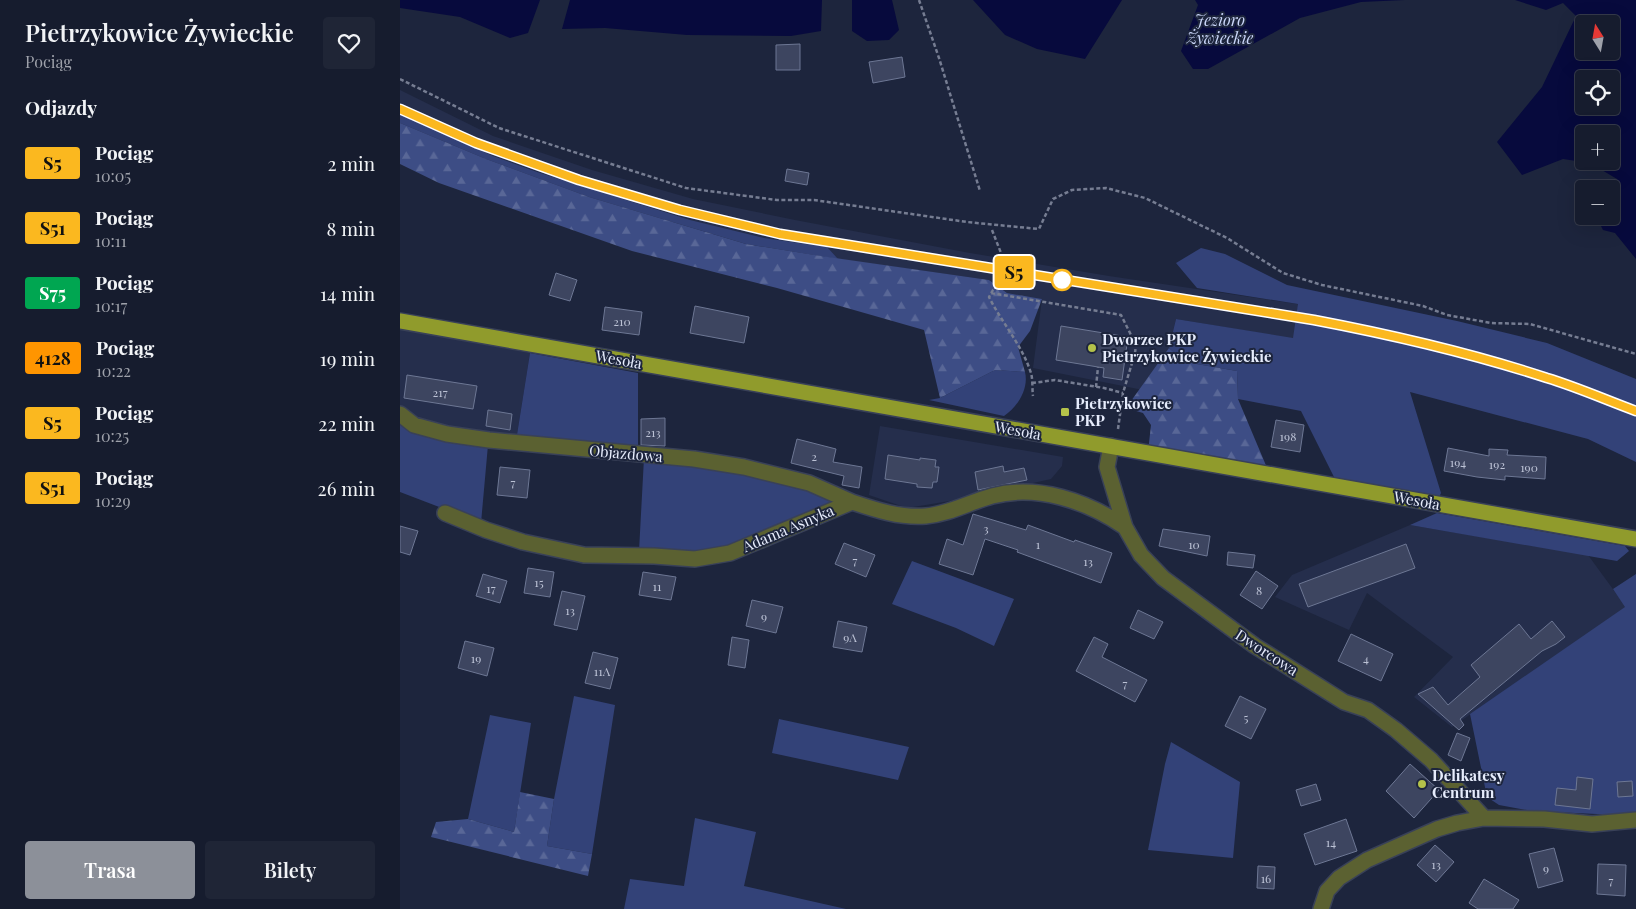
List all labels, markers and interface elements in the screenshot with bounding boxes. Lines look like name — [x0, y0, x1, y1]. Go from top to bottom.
water label: Jezioro Żywieckie — [1186, 9, 1253, 48]
north arrow — [1575, 15, 1620, 60]
map controls — [1575, 15, 1620, 225]
text: Pietrzykowice Żywieckie — [25, 16, 294, 48]
button: heart — [323, 17, 375, 69]
text: Pociąg — [25, 51, 72, 72]
button: locate — [1575, 70, 1620, 115]
text: Odjazdy — [25, 94, 97, 120]
button: + — [1575, 125, 1620, 170]
text: Pociąg — [95, 139, 153, 165]
text: 2 min — [327, 150, 375, 176]
text: S5 — [43, 151, 62, 175]
text: 10:05 — [95, 165, 131, 186]
button: − — [1575, 180, 1620, 225]
text: Pociąg — [95, 204, 153, 230]
text: 8 min — [327, 215, 375, 241]
text: S51 — [40, 216, 65, 240]
text: 10:11 — [95, 230, 127, 251]
line badge: S5 — [992, 256, 1036, 288]
text: S5 — [1005, 260, 1023, 284]
text: Pociąg — [95, 269, 153, 295]
unlabelled marker — [1051, 269, 1073, 291]
text: 14 min — [320, 280, 375, 306]
text: S75 — [39, 281, 66, 305]
text: 10:17 — [95, 295, 127, 316]
house number: 210 — [613, 313, 631, 329]
place label: Dworzec PKP Pietrzykowice Żywieckie — [1102, 329, 1272, 366]
text: Pociąg — [96, 334, 154, 360]
marker: Dworzec PKP Pietrzykowice Żywieckie — [1086, 342, 1098, 354]
text: 19 min — [320, 345, 375, 371]
street label: Wesoła — [593, 345, 644, 373]
text: 4128 — [35, 346, 71, 370]
text: 10:22 — [96, 360, 131, 381]
house number: 217 — [432, 384, 448, 400]
place label: Pietrzykowice PKP — [1075, 393, 1172, 430]
text: Pociąg — [95, 399, 153, 425]
marker: Pietrzykowice PKP — [1059, 406, 1071, 418]
text: 22 min — [318, 410, 375, 436]
text: S5 — [43, 411, 62, 435]
street label: Wesoła — [992, 416, 1043, 444]
house number: 213 — [645, 424, 661, 440]
text: 10:25 — [95, 425, 129, 446]
house number: 198 — [1280, 428, 1296, 444]
street label: Objazdowa — [588, 440, 664, 466]
house number: 2 — [811, 448, 817, 464]
house number: 194 — [1450, 454, 1466, 470]
house number: 192 — [1489, 456, 1505, 472]
house number: 190 — [1520, 459, 1538, 475]
text: Pociąg — [95, 464, 153, 490]
house number: 7 — [511, 474, 516, 490]
text: 26 min — [318, 475, 375, 501]
text: S51 — [40, 476, 65, 500]
street label: Wesoła — [1391, 486, 1442, 514]
text: 10:29 — [95, 490, 131, 511]
street label: Adama Asnyka — [738, 500, 837, 557]
house number: 3 — [983, 520, 989, 536]
house number: 1 — [1036, 536, 1041, 552]
house number: 10 — [1188, 536, 1200, 552]
house number: 7 — [853, 552, 858, 568]
house number: 13 — [1083, 553, 1093, 569]
house number: 15 — [534, 574, 544, 590]
house number: 11 — [653, 578, 662, 594]
house number: 17 — [486, 580, 496, 596]
house number: 8 — [1256, 582, 1262, 598]
house number: 13 — [565, 602, 575, 618]
house number: 9 — [761, 608, 767, 624]
street label: Dworcowa — [1232, 624, 1303, 680]
house number: 9A — [843, 629, 857, 645]
house number: 19 — [471, 650, 481, 666]
house number: 4 — [1363, 650, 1369, 666]
house number: 11A — [594, 663, 611, 679]
house number: 7 — [1123, 675, 1128, 691]
house number: 5 — [1244, 709, 1249, 725]
place label: Delikatesy Centrum — [1432, 765, 1505, 802]
marker: Delikatesy Centrum — [1416, 778, 1428, 790]
house number: 14 — [1326, 834, 1336, 850]
button: Trasa — [25, 841, 195, 899]
button: Bilety — [205, 841, 375, 899]
house number: 13 — [1431, 856, 1441, 872]
house number: 9 — [1543, 860, 1549, 876]
house number: 16 — [1261, 870, 1271, 886]
house number: 7 — [1609, 872, 1614, 888]

